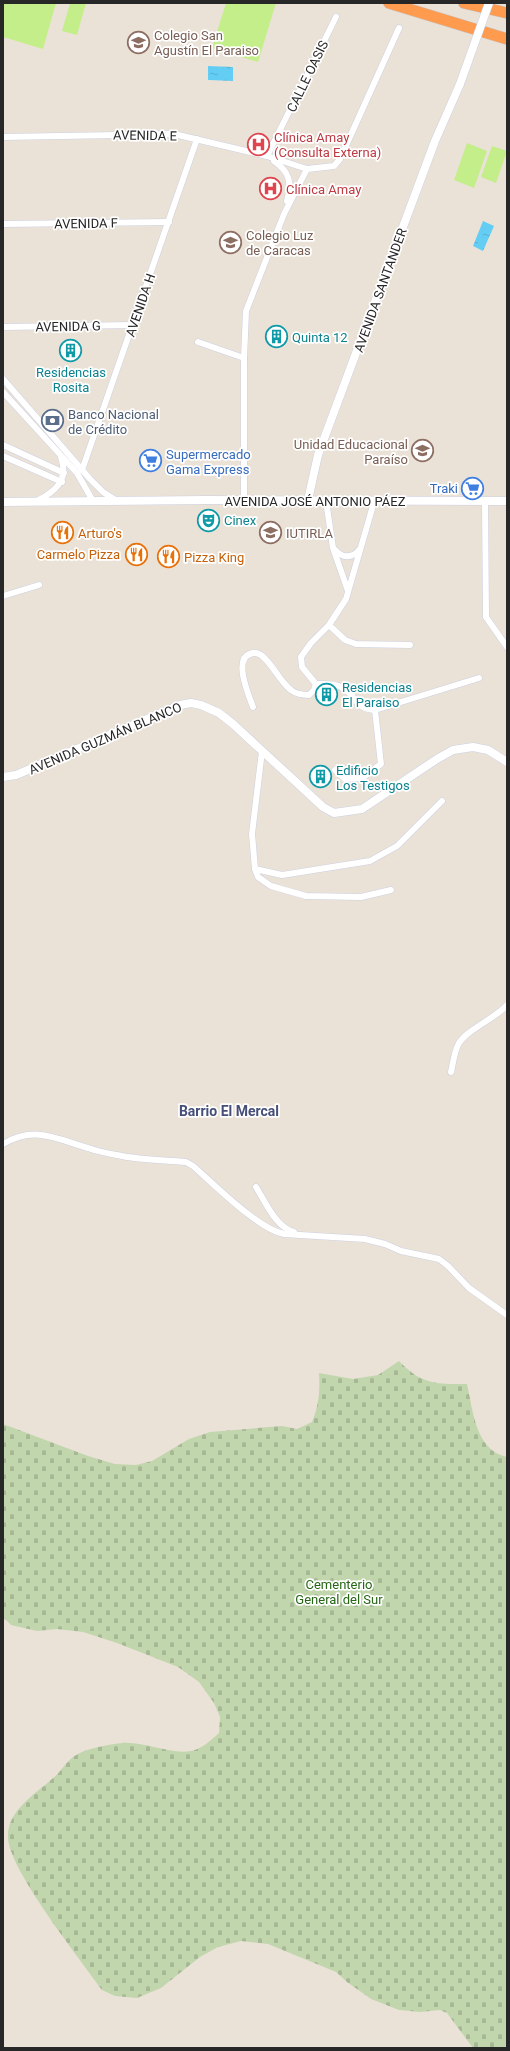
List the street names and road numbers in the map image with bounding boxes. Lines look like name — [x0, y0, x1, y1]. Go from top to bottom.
street label: CALLE OASIS — [284, 38, 331, 114]
street label: AVENIDA E — [113, 127, 177, 144]
street label: AVENIDA F — [54, 215, 118, 232]
street label: AVENIDA SANTANDER — [351, 226, 410, 354]
street label: AVENIDA H — [123, 272, 158, 339]
street label: AVENIDA G — [35, 318, 101, 335]
street label: AVENIDA JOSÉ ANTONIO PÁEZ — [224, 494, 406, 509]
street label: AVENIDA GUZMÁN BLANCO — [27, 699, 184, 777]

